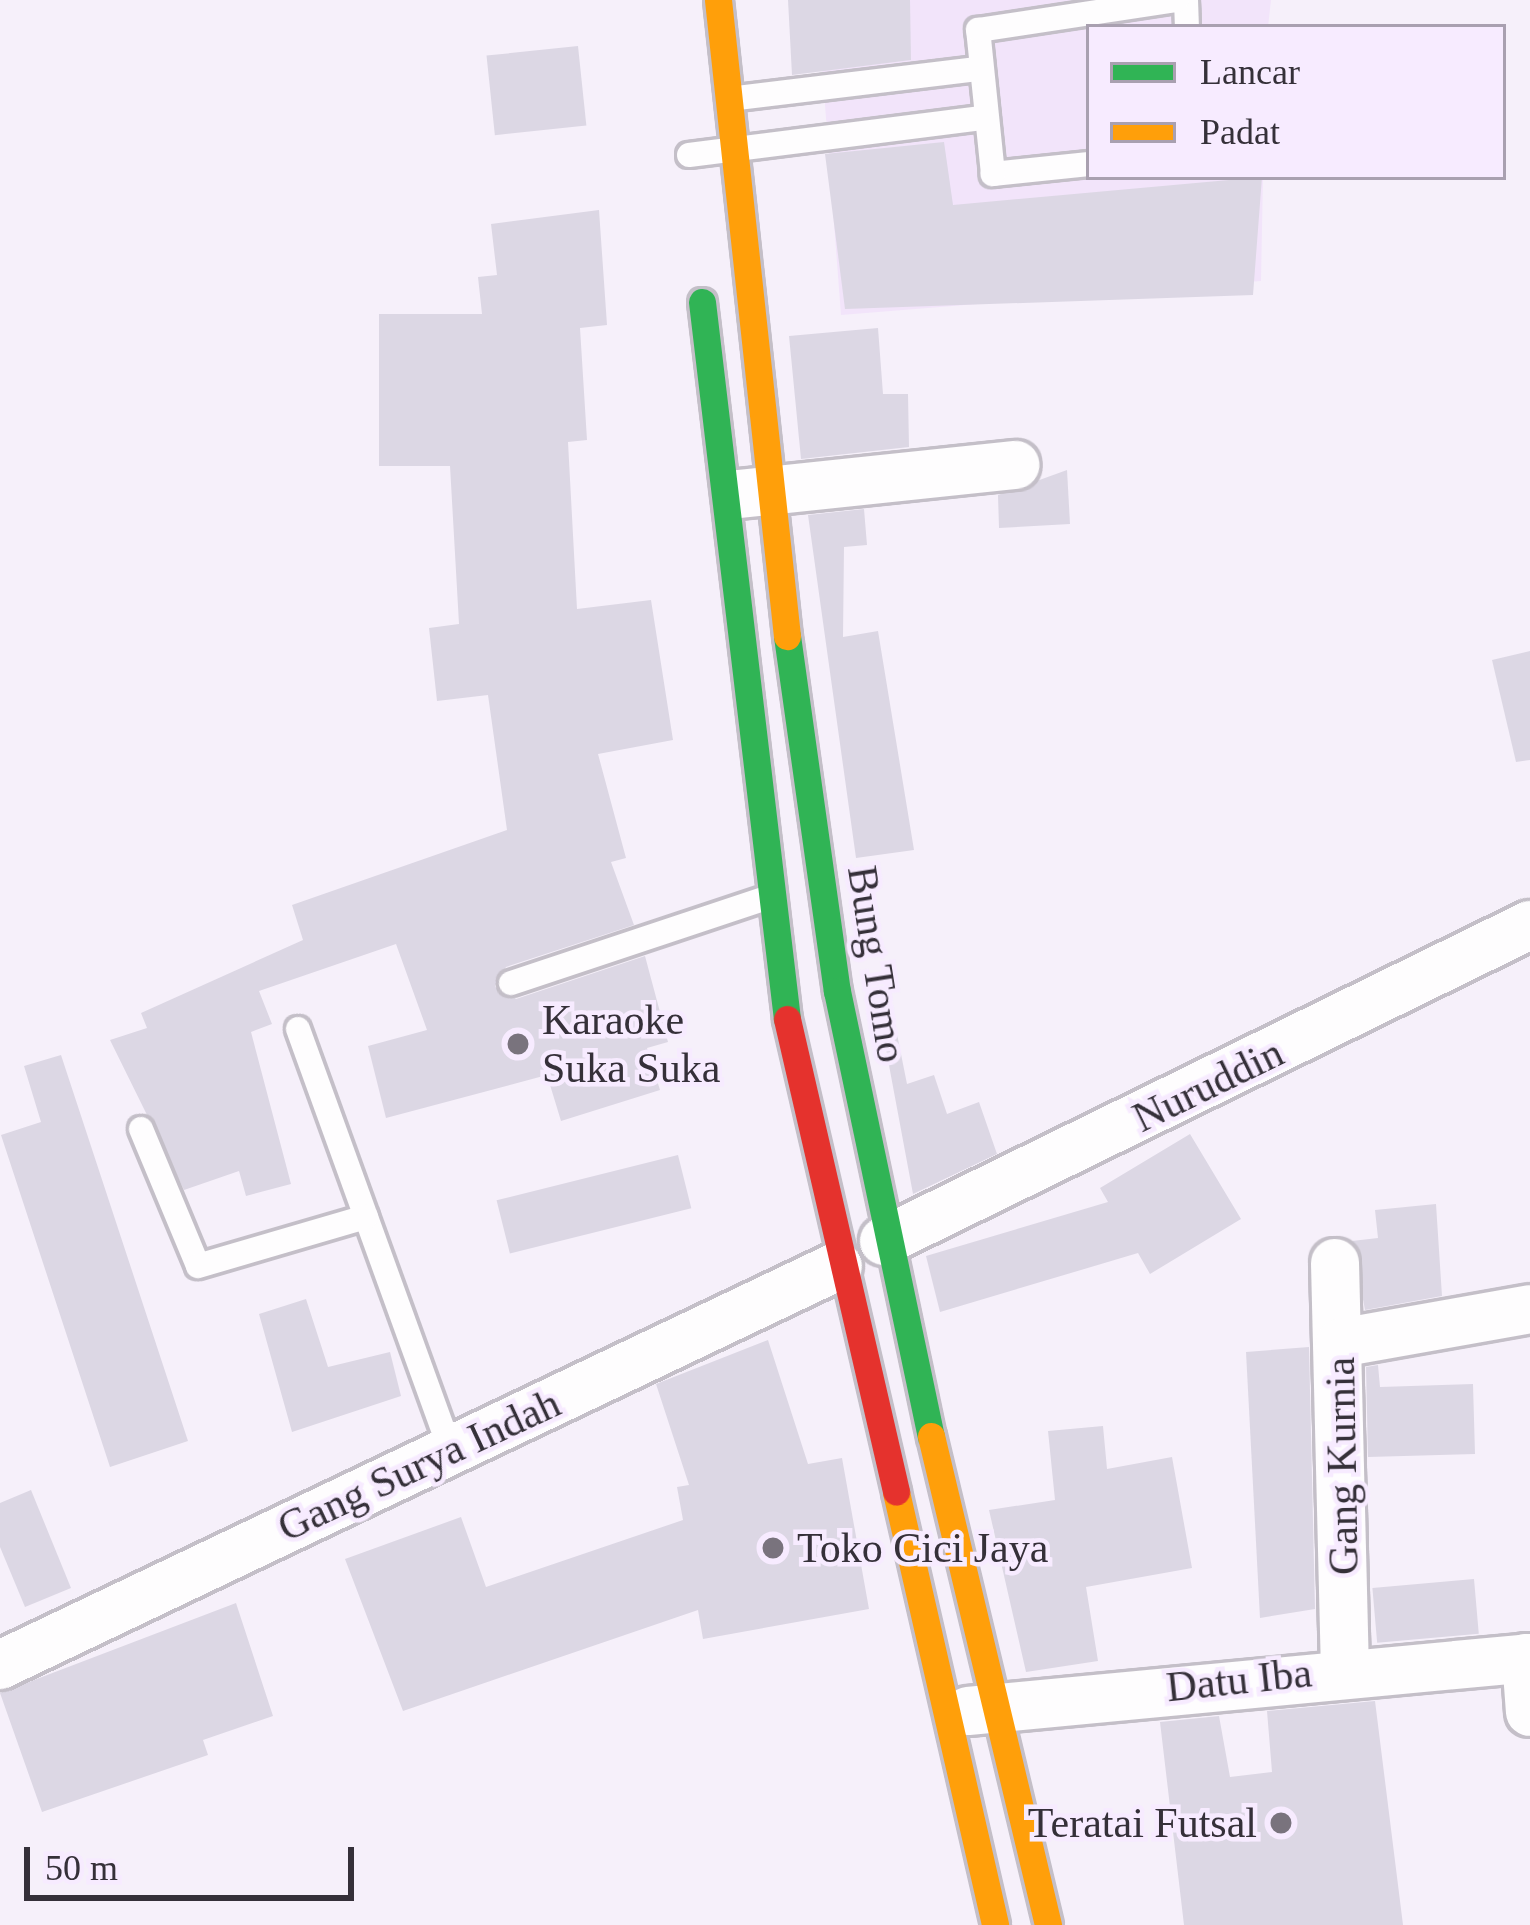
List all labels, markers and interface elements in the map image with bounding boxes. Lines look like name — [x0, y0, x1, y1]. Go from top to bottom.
legend — [1086, 24, 1506, 180]
text: Lancar — [1200, 52, 1300, 92]
text: Padat — [1200, 112, 1280, 152]
street label: Bung Tomo — [837, 862, 917, 1066]
place label: Karaoke Suka Suka — [542, 995, 720, 1094]
street label: Nuruddin — [1125, 1027, 1291, 1143]
marker: Karaoke Suka Suka — [505, 1031, 531, 1057]
street label: Gang Kurnia — [1315, 1357, 1369, 1575]
street label: Gang Surya Indah — [270, 1378, 568, 1552]
place label: Toko Cici Jaya — [797, 1523, 1048, 1573]
marker: Toko Cici Jaya — [760, 1535, 786, 1561]
street label: Datu Iba — [1164, 1647, 1314, 1713]
place label: Teratai Futsal — [1028, 1798, 1257, 1848]
marker: Teratai Futsal — [1268, 1810, 1294, 1836]
scale bar — [30, 1823, 360, 1897]
text: 50 m — [45, 1848, 118, 1888]

